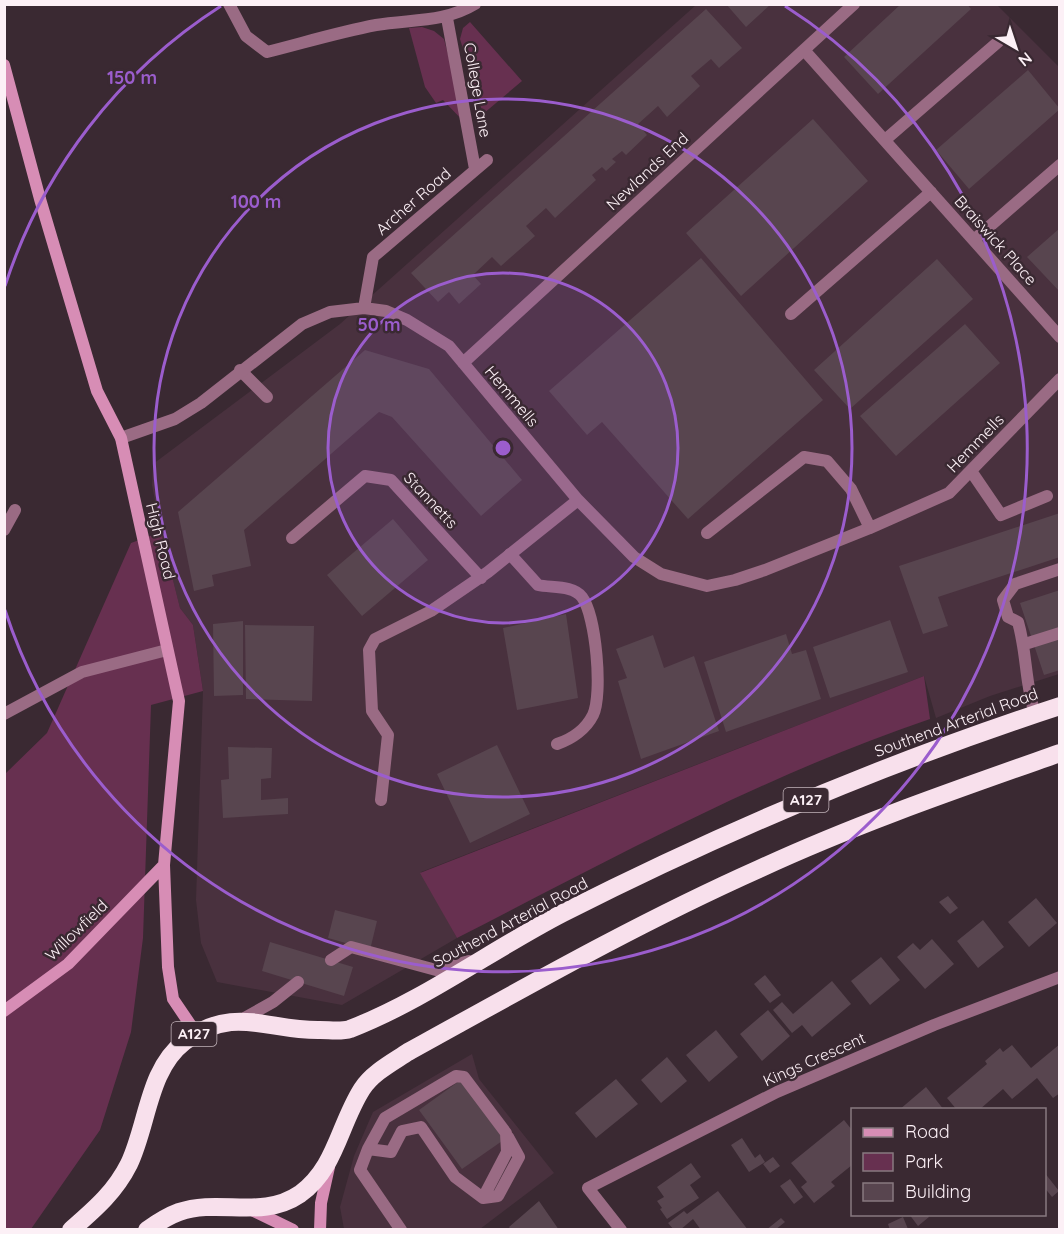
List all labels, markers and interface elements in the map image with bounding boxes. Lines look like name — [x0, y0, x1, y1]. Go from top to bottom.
north arrow — [986, 18, 1046, 78]
street label: College Lane — [460, 41, 496, 139]
text: N — [1015, 48, 1036, 71]
text: 150 m — [107, 66, 157, 89]
street label: Newlands End — [602, 128, 692, 214]
street label: Archer Road — [371, 163, 455, 239]
text: 100 m — [231, 190, 281, 213]
street label: Braiswick Place — [950, 191, 1042, 289]
text: 50 m — [357, 313, 401, 336]
street label: Hemmells — [481, 361, 543, 431]
street label: Hemmells — [942, 410, 1008, 476]
centre of rings — [493, 438, 513, 458]
street label: Stannetts — [400, 467, 462, 533]
street label: High Road — [142, 501, 180, 581]
street label: Southend Arterial Road — [872, 683, 1040, 761]
road number: A127 — [784, 788, 828, 812]
street label: Southend Arterial Road — [429, 873, 591, 971]
street label: Willowfield — [41, 895, 111, 965]
road number: A127 — [172, 1022, 216, 1046]
street label: Kings Crescent — [760, 1028, 868, 1090]
legend — [851, 1108, 1046, 1216]
text: Road — [905, 1120, 950, 1143]
text: Park — [905, 1150, 943, 1173]
text: Building — [905, 1180, 971, 1203]

